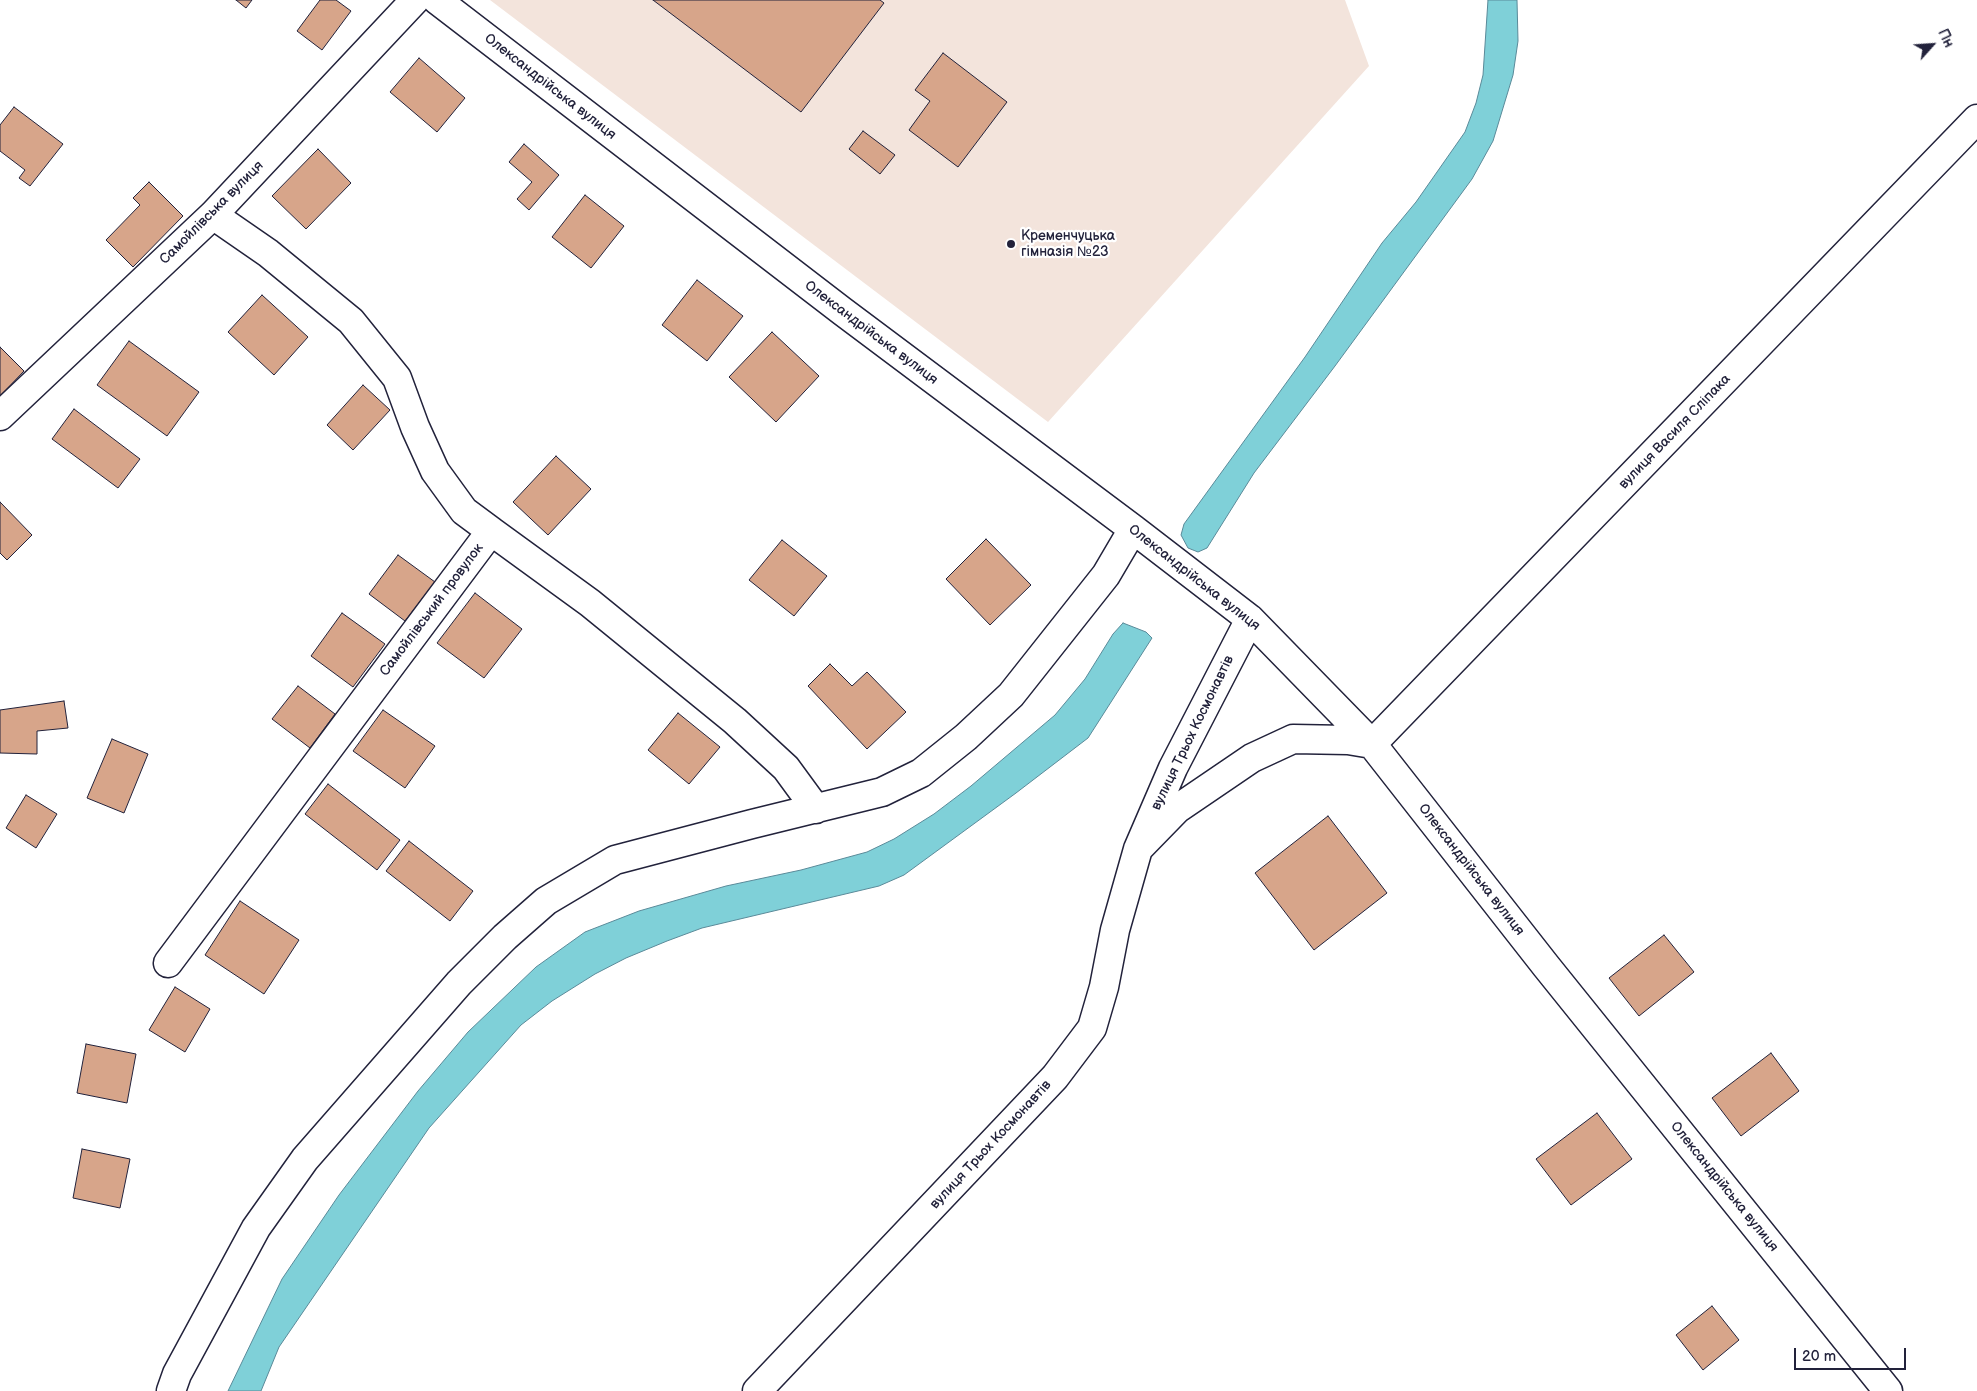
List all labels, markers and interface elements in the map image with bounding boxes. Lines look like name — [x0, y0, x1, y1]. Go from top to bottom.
north arrow — [1907, 20, 1957, 70]
text: Пн — [1934, 26, 1958, 50]
street label: Олександрійська вулиця — [481, 30, 619, 144]
street label: Самойлівська вулиця — [157, 158, 267, 268]
place label: Кременчуцька гімназія №23 — [1021, 228, 1115, 260]
marker: Кременчуцька гімназія №23 — [1005, 238, 1017, 250]
street label: Олександрійська вулиця — [801, 277, 941, 389]
street label: вулиця Василя Сліпака — [1616, 371, 1734, 493]
street label: Олександрійська вулиця — [1125, 521, 1263, 635]
street label: Самойлівський провулок — [377, 540, 487, 680]
street label: вулиця Трьох Космонавтів — [1148, 653, 1238, 813]
street label: Олександрійська вулиця — [1414, 801, 1528, 939]
street label: вулиця Трьох Космонавтів — [927, 1077, 1055, 1213]
street label: Олександрійська вулиця — [1666, 1119, 1782, 1255]
scale bar — [1797, 1338, 1910, 1370]
text: 20 m — [1802, 1347, 1836, 1366]

